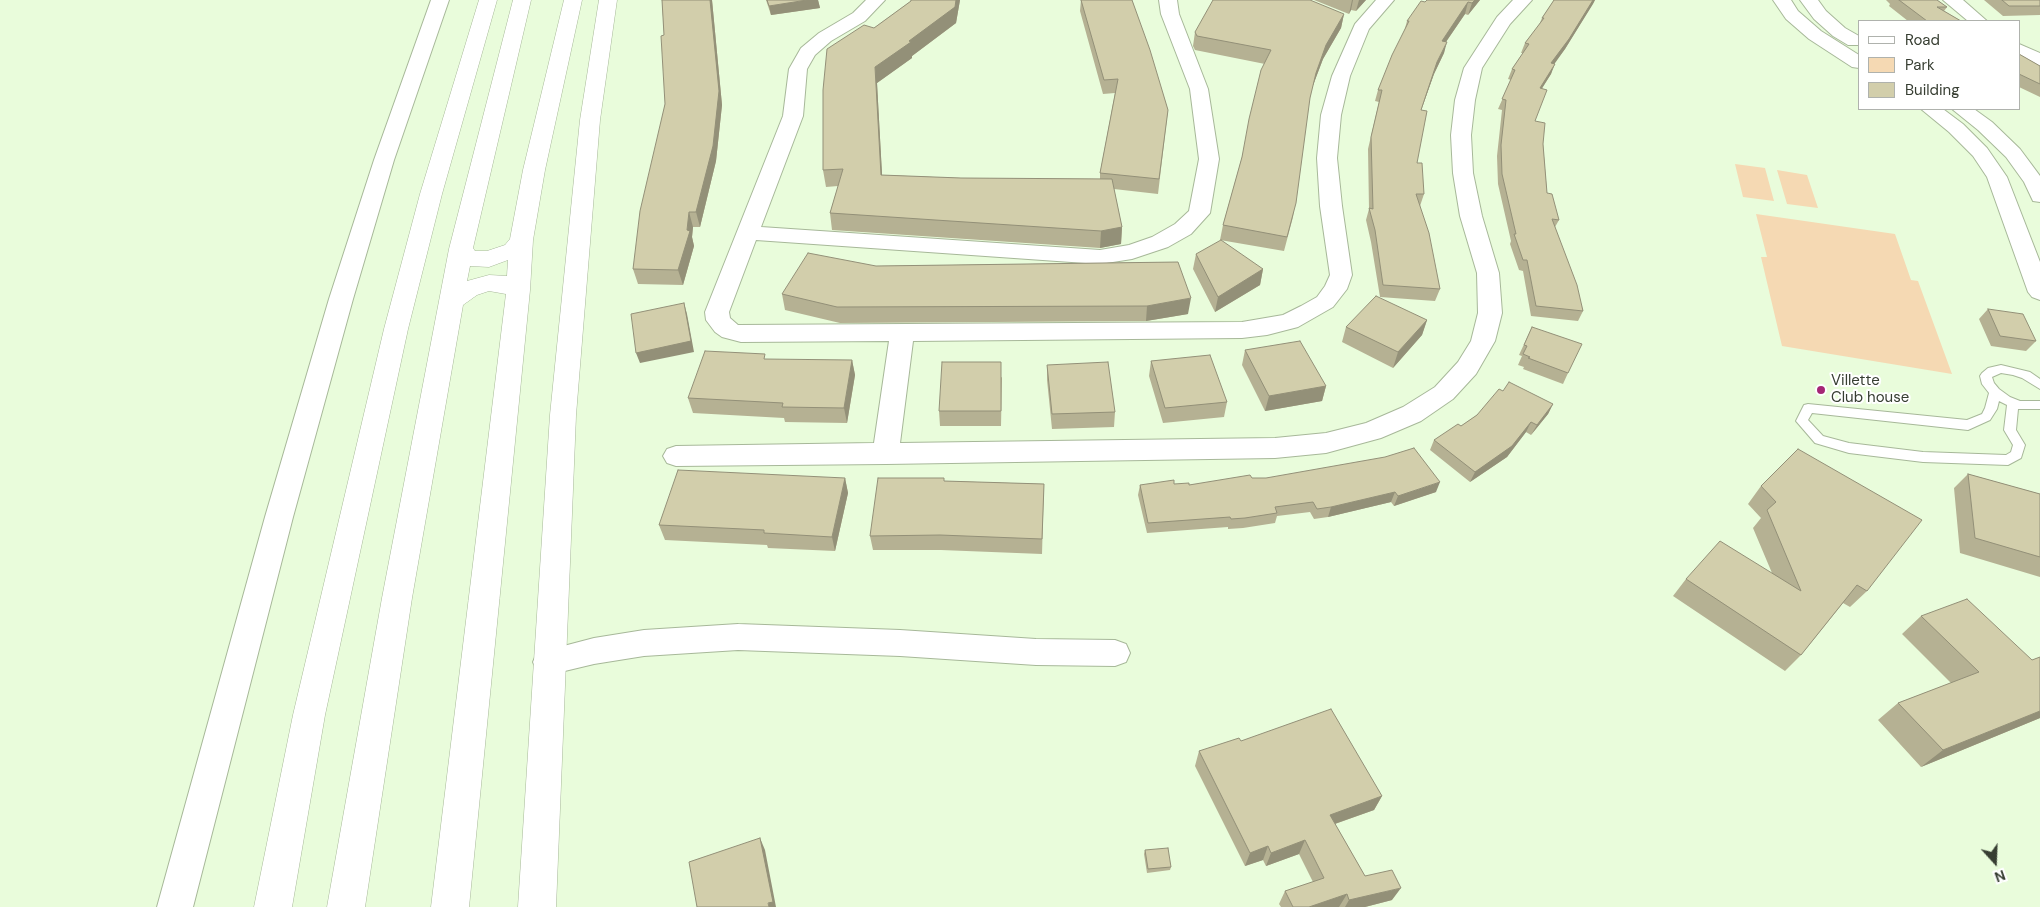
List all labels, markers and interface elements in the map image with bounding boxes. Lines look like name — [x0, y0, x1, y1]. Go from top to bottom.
legend — [1858, 20, 2020, 110]
text: Road — [1905, 30, 1940, 50]
text: Park — [1905, 55, 1935, 75]
text: Building — [1905, 80, 1960, 100]
place label: Villette Club house — [1831, 372, 1909, 407]
marker: Villette Club house — [1815, 384, 1827, 396]
north arrow — [1970, 837, 2020, 887]
text: N — [1992, 866, 2008, 886]

